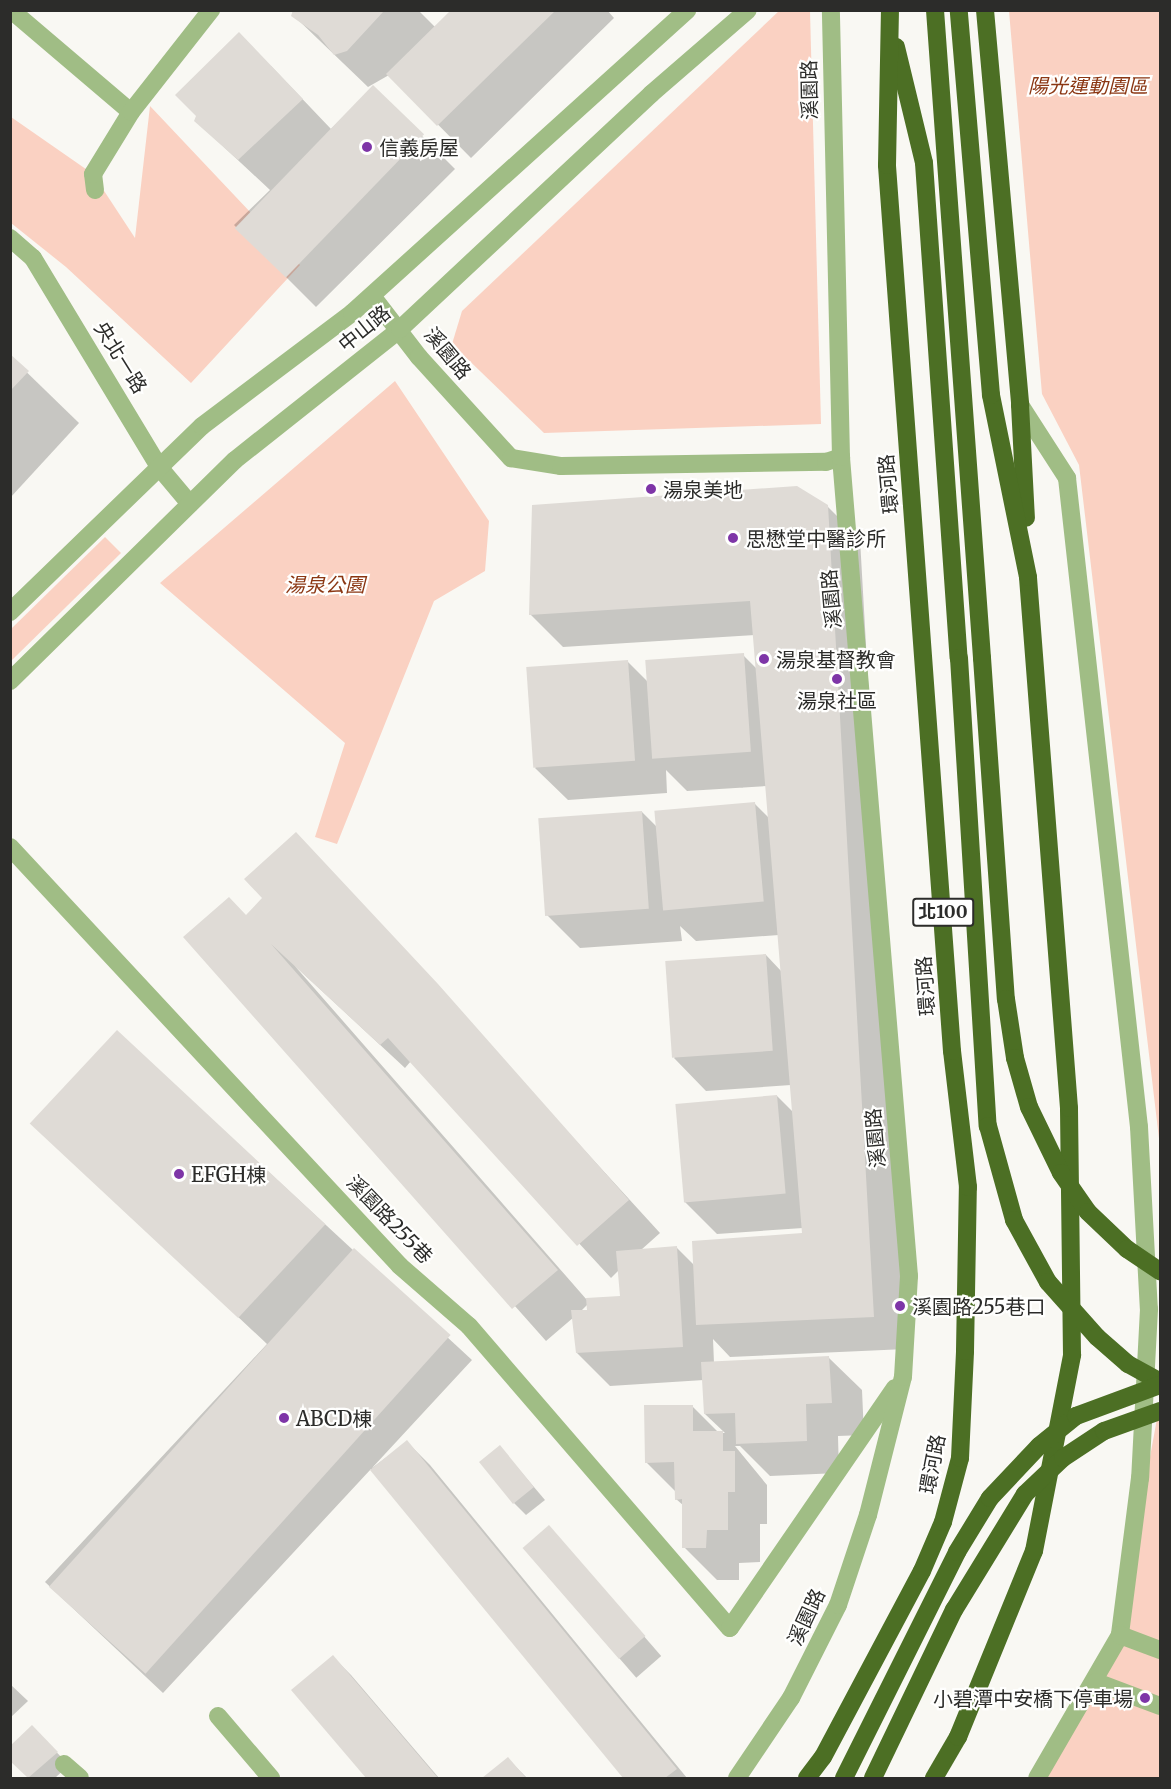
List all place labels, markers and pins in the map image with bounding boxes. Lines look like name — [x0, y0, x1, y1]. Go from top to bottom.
place label: 信義房屋 — [379, 135, 459, 159]
marker: 信義房屋 — [360, 140, 374, 154]
place label: 湯泉美地 — [663, 477, 743, 501]
marker: 湯泉美地 — [644, 482, 658, 496]
place label: 思懋堂中醫診所 — [746, 526, 886, 550]
marker: 思懋堂中醫診所 — [724, 529, 742, 547]
place label: 湯泉基督教會 — [776, 647, 896, 671]
marker: 湯泉基督教會 — [757, 652, 771, 666]
marker: 湯泉社區 — [830, 672, 844, 686]
place label: 湯泉社區 — [797, 688, 877, 712]
place label: EFGH棟 — [191, 1162, 266, 1186]
marker: EFGH棟 — [172, 1167, 186, 1181]
place label: 溪園路255巷口 — [912, 1294, 1045, 1318]
marker: 溪園路255巷口 — [893, 1299, 907, 1313]
place label: ABCD棟 — [296, 1406, 372, 1430]
marker: ABCD棟 — [277, 1411, 291, 1425]
place label: 小碧潭中安橋下停車場 — [933, 1686, 1133, 1710]
marker: 小碧潭中安橋下停車場 — [1138, 1691, 1152, 1705]

